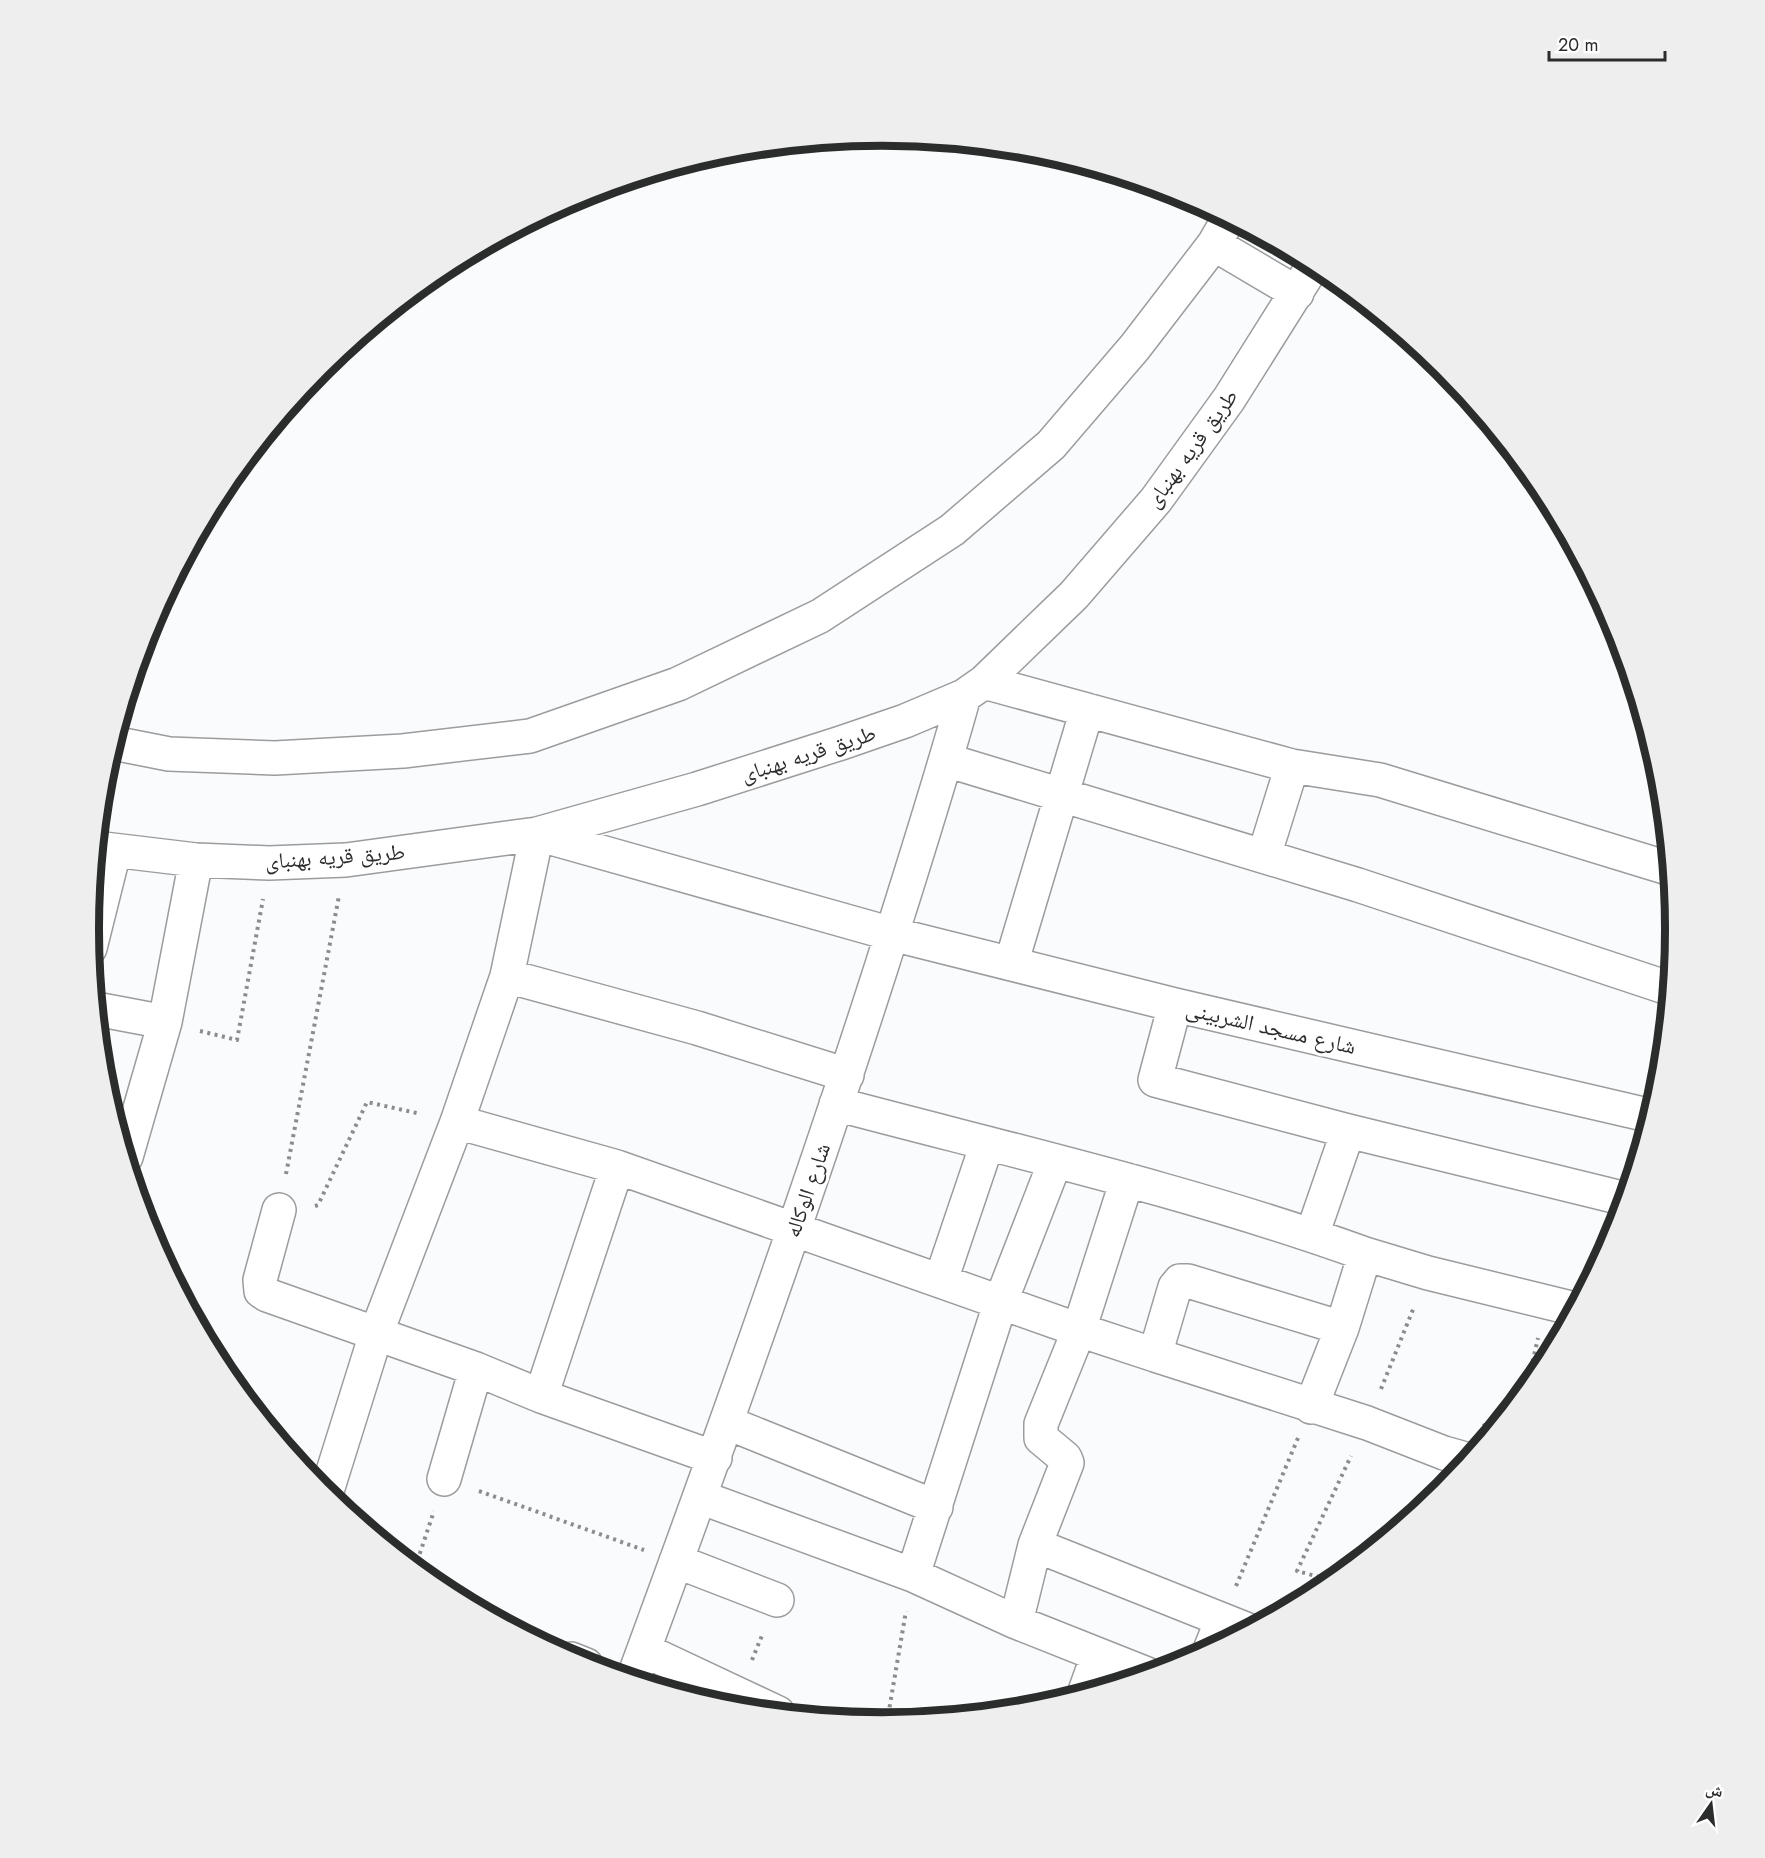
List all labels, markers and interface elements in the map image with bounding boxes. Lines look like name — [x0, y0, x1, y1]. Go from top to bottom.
scale bar — [1549, 24, 1664, 62]
text: 20 m — [1558, 32, 1598, 58]
street label: طريق قريه بهنباى — [1137, 382, 1245, 514]
street label: طريق قريه بهنباى — [736, 716, 880, 790]
street label: طريق قريه بهنباى — [264, 835, 406, 877]
street label: شارع مسجد الشربينى — [1183, 992, 1359, 1062]
street label: شارع الوكاله — [776, 1138, 838, 1242]
north arrow — [1681, 1774, 1741, 1834]
text: ش — [1703, 1777, 1726, 1803]

